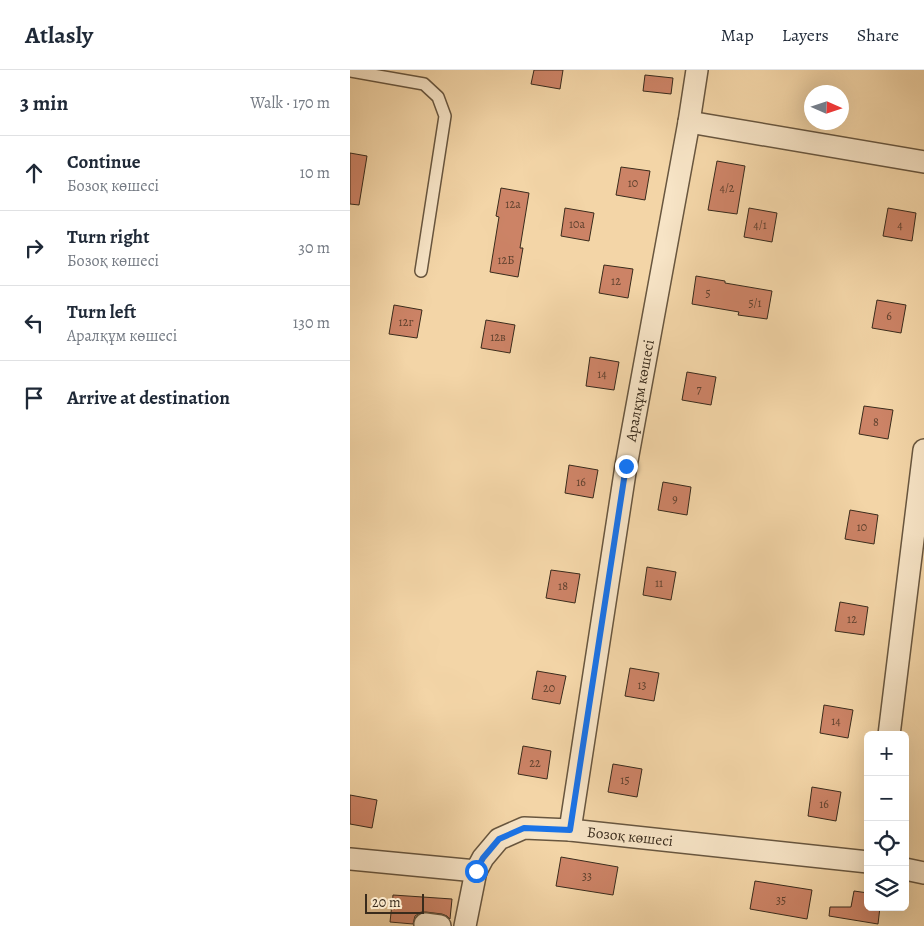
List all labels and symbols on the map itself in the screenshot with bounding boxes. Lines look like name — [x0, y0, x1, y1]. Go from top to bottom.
north arrow — [804, 85, 849, 130]
house number: 10 — [628, 175, 638, 191]
house number: 4/2 — [719, 180, 735, 196]
house number: 12а — [505, 196, 521, 212]
house number: 10а — [569, 216, 585, 232]
house number: 4/1 — [753, 217, 767, 233]
house number: 4 — [897, 217, 903, 233]
house number: 12Б — [498, 252, 514, 268]
house number: 12 — [611, 273, 621, 289]
house number: 5 — [705, 285, 711, 301]
house number: 5/1 — [748, 295, 762, 311]
house number: 6 — [886, 308, 892, 324]
house number: 12г — [399, 314, 413, 330]
house number: 12в — [490, 329, 506, 345]
street label: Аралқұм көшесі — [620, 338, 659, 444]
house number: 14 — [597, 366, 607, 382]
house number: 7 — [696, 381, 702, 397]
house number: 8 — [873, 414, 879, 430]
route end — [615, 455, 638, 478]
house number: 16 — [576, 474, 586, 490]
house number: 9 — [672, 491, 678, 507]
house number: 10 — [857, 519, 867, 535]
house number: 11 — [655, 575, 663, 591]
house number: 18 — [558, 578, 568, 594]
house number: 12 — [847, 611, 857, 627]
house number: 13 — [637, 677, 647, 693]
house number: 20 — [543, 680, 555, 696]
house number: 14 — [831, 713, 841, 729]
house number: 22 — [529, 755, 541, 771]
house number: 15 — [620, 772, 630, 788]
house number: 16 — [819, 796, 829, 812]
street label: Бозоқ көшесі — [586, 822, 674, 851]
route start — [465, 860, 488, 883]
house number: 33 — [582, 868, 592, 884]
scale bar — [365, 891, 424, 914]
house number: 35 — [776, 892, 786, 908]

